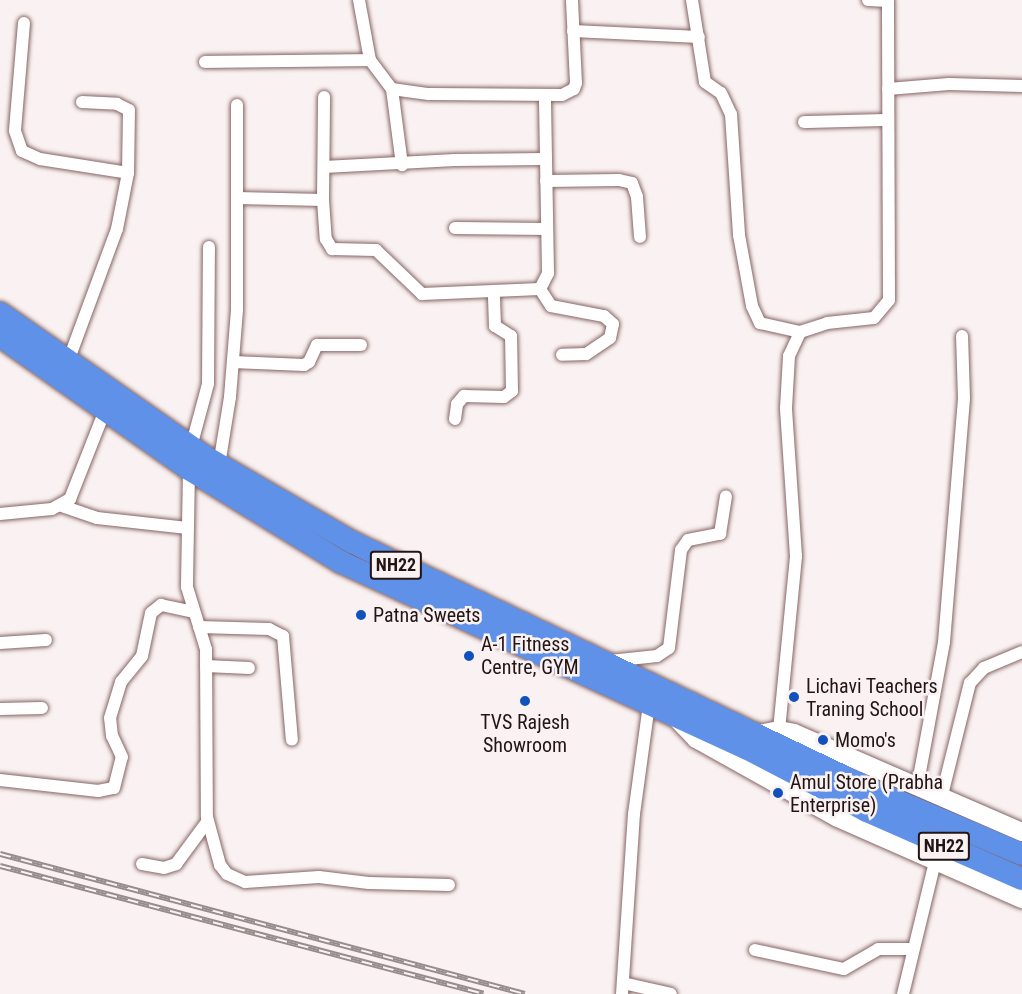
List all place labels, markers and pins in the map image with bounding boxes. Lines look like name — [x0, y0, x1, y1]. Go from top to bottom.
place label: Patna Sweets — [373, 603, 480, 627]
marker: Patna Sweets — [354, 608, 368, 622]
place label: A-1 Fitness Centre, GYM — [481, 632, 579, 679]
marker: A-1 Fitness Centre, GYM — [462, 649, 476, 663]
place label: Lichavi Teachers Traning School — [806, 674, 938, 721]
marker: Lichavi Teachers Traning School — [787, 690, 801, 704]
marker: TVS Rajesh Showroom — [518, 694, 532, 708]
place label: TVS Rajesh Showroom — [480, 710, 570, 757]
place label: Momo's — [835, 728, 896, 752]
marker: Momo's — [816, 733, 830, 747]
place label: Amul Store (Prabha Enterprise) — [790, 770, 943, 817]
marker: Amul Store (Prabha Enterprise) — [771, 786, 785, 800]

